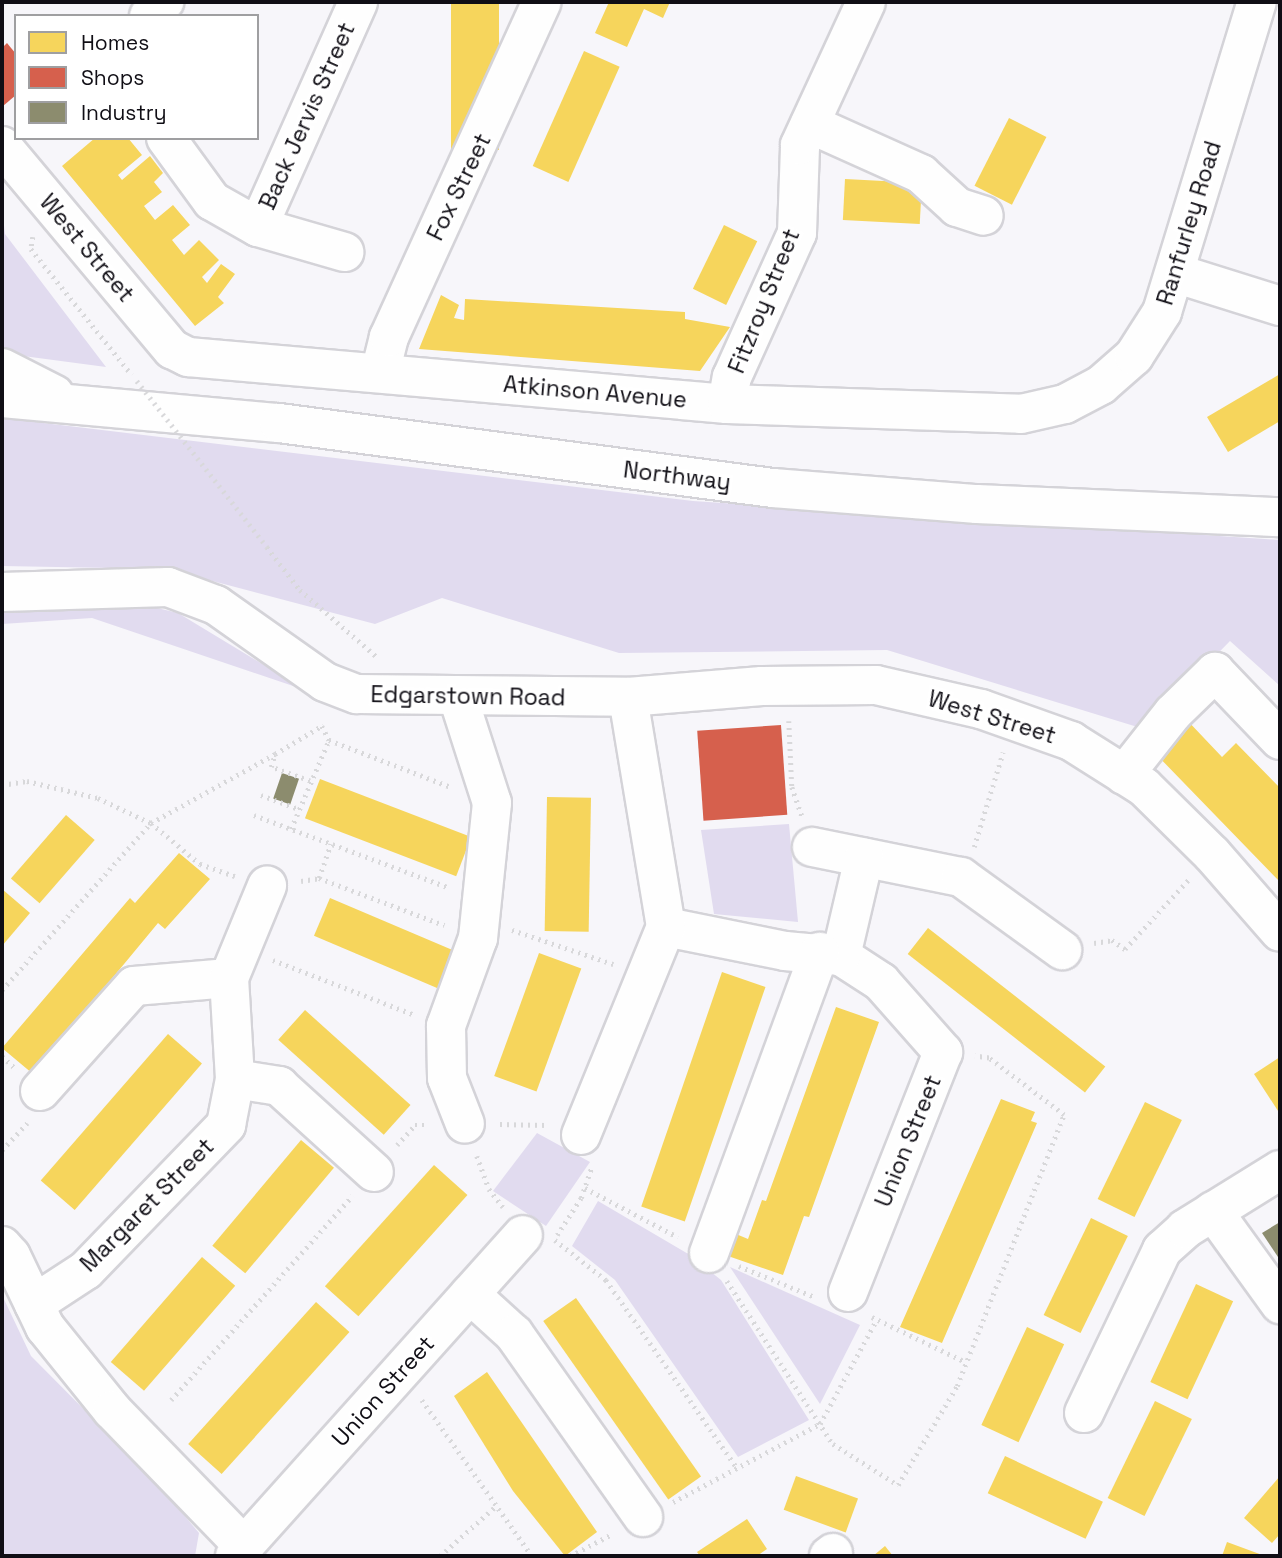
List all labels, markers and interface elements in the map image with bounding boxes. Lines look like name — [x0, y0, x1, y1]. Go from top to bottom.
legend — [14, 14, 259, 140]
street label: Back Jervis Street — [253, 18, 361, 214]
text: Homes — [81, 29, 149, 56]
text: Shops — [81, 64, 144, 91]
text: Industry — [81, 99, 167, 126]
street label: Fox Street — [421, 129, 497, 245]
street label: Ranfurley Road — [1151, 138, 1227, 308]
street label: West Street — [34, 189, 140, 307]
street label: Fitzroy Street — [722, 225, 806, 377]
street label: Atkinson Avenue — [502, 370, 688, 414]
street label: Northway — [622, 456, 732, 496]
street label: Edgarstown Road — [370, 680, 566, 712]
street label: West Street — [925, 684, 1059, 750]
street label: Union Street — [869, 1071, 947, 1211]
street label: Margaret Street — [74, 1132, 220, 1278]
street label: Union Street — [326, 1330, 440, 1452]

